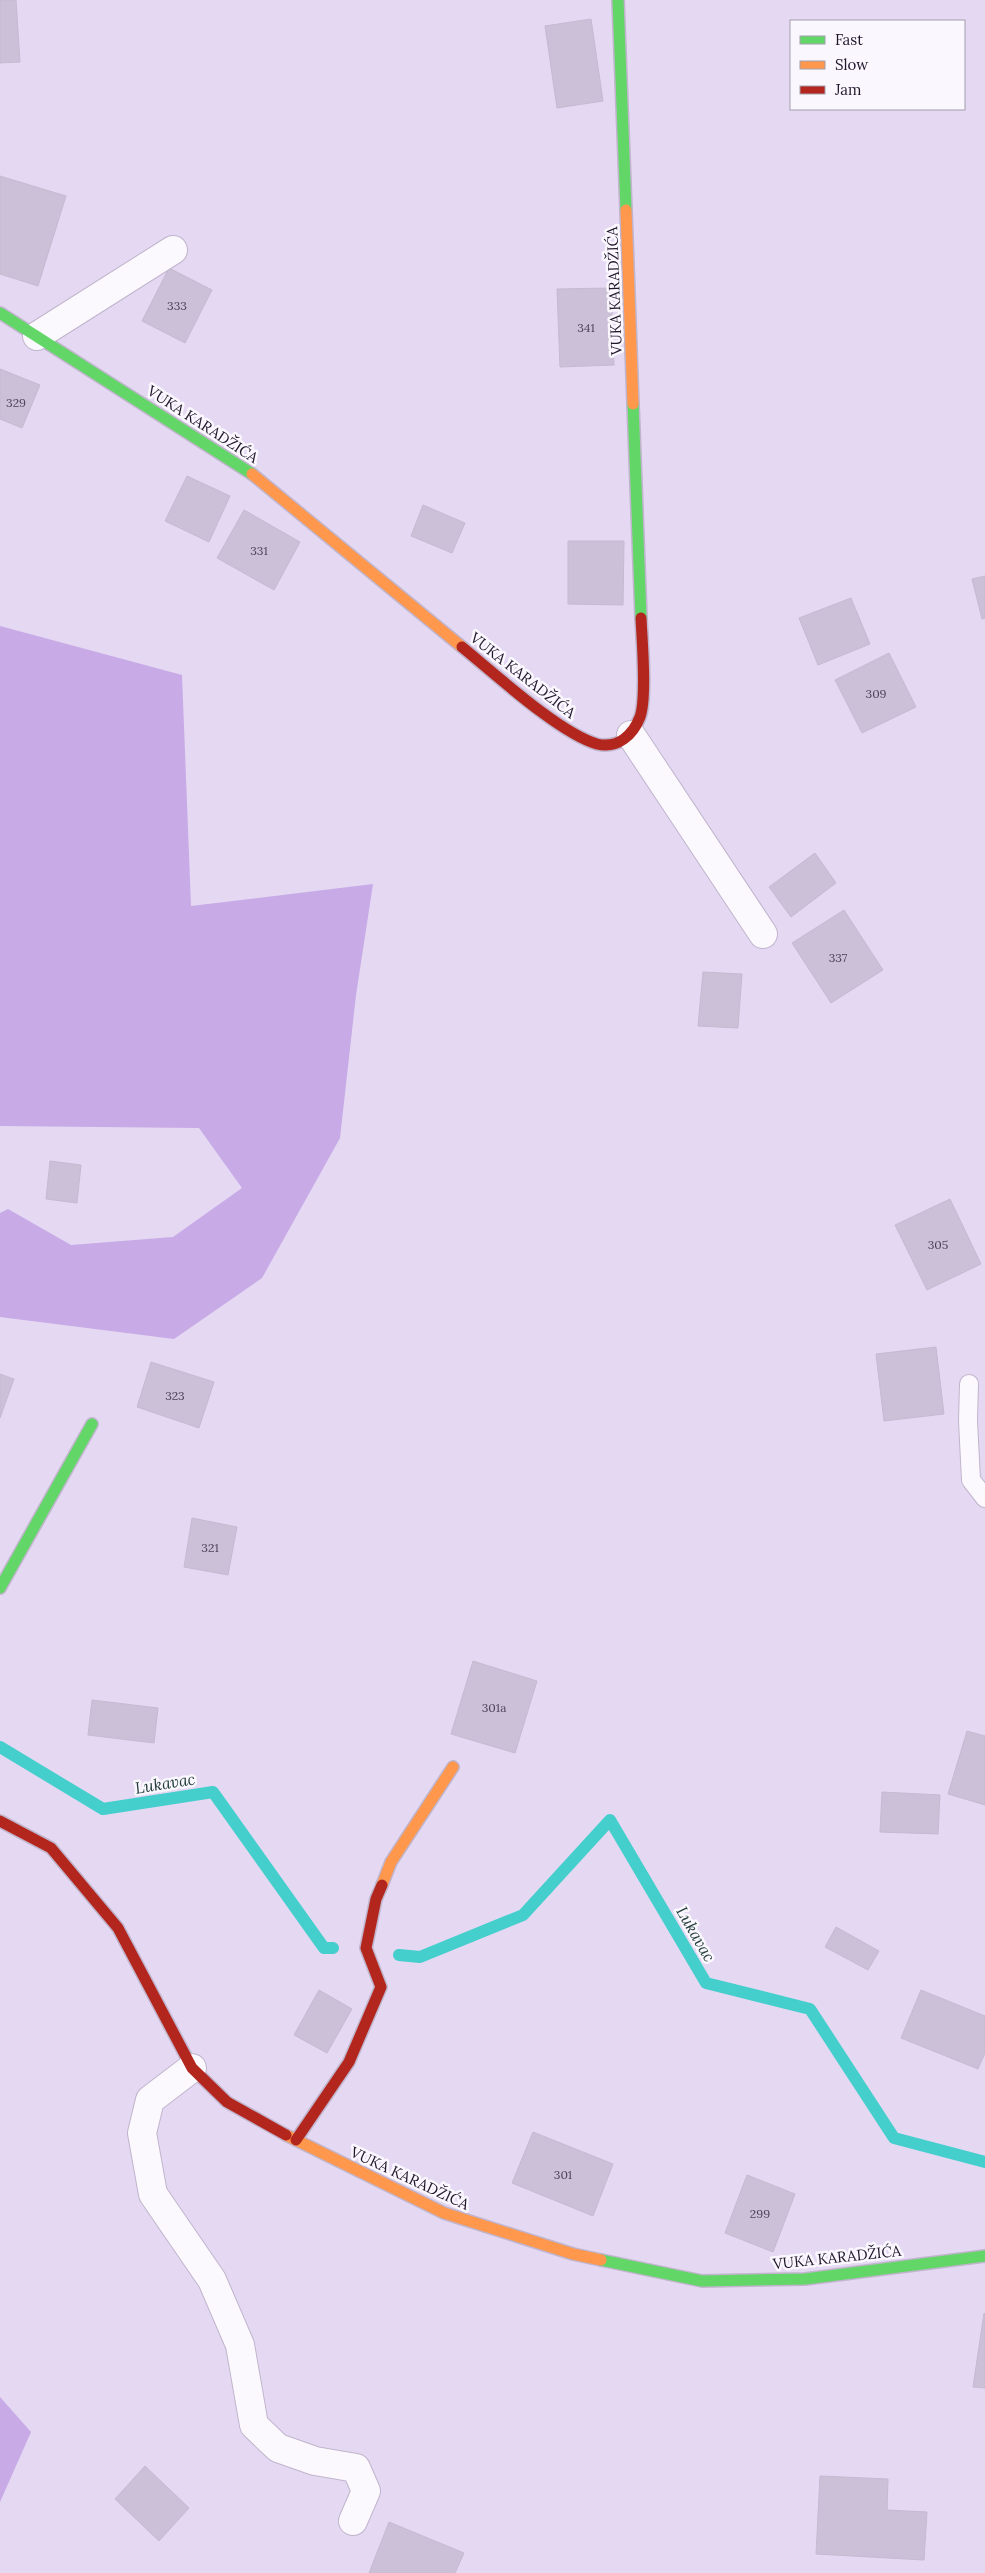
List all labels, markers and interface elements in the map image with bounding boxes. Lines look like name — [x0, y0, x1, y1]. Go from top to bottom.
legend — [790, 20, 965, 110]
text: Fast — [835, 30, 863, 49]
text: Slow — [835, 55, 868, 74]
text: Jam — [834, 80, 862, 99]
street label: VUKA KARADŽIĆA — [602, 226, 626, 357]
house number: 333 — [167, 298, 187, 313]
house number: 341 — [577, 320, 595, 335]
street label: VUKA KARADŽIĆA — [143, 380, 263, 467]
house number: 329 — [6, 395, 26, 410]
house number: 331 — [250, 543, 268, 558]
street label: VUKA KARADŽIĆA — [466, 627, 580, 722]
house number: 309 — [865, 686, 887, 701]
house number: 337 — [829, 950, 848, 965]
house number: 305 — [928, 1237, 948, 1252]
house number: 323 — [165, 1388, 185, 1403]
house number: 321 — [201, 1540, 219, 1555]
house number: 301a — [482, 1700, 506, 1715]
water label: Lukavac — [134, 1768, 196, 1798]
water label: Lukavac — [672, 1903, 720, 1965]
street label: VUKA KARADŽIĆA — [347, 2142, 473, 2214]
house number: 301 — [554, 2167, 572, 2182]
house number: 299 — [750, 2206, 770, 2221]
street label: VUKA KARADŽIĆA — [771, 2241, 903, 2273]

